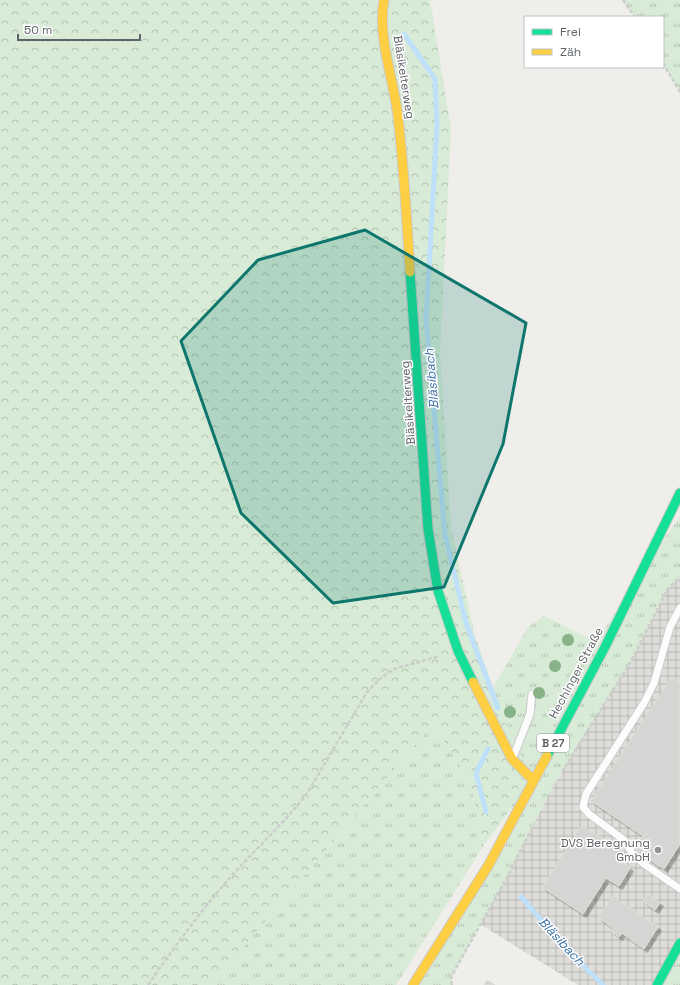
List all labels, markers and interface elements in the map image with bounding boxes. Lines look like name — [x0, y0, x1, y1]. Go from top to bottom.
scale bar — [18, 16, 140, 42]
legend — [524, 16, 664, 68]
text: 50 m — [24, 22, 52, 38]
text: Frei — [560, 24, 581, 40]
street label: Bläsikelterweg — [389, 34, 419, 120]
text: Zäh — [560, 44, 581, 60]
water label: Bläsibach — [420, 347, 443, 410]
street label: Bläsikelterweg — [397, 360, 419, 446]
street label: Hechinger Straße — [545, 625, 607, 721]
road number: B 27 — [537, 734, 569, 752]
place label: DVS Beregnung GmbH — [561, 835, 650, 865]
marker: DVS Beregnung GmbH — [653, 845, 663, 855]
water label: Bläsibach — [535, 913, 589, 970]

